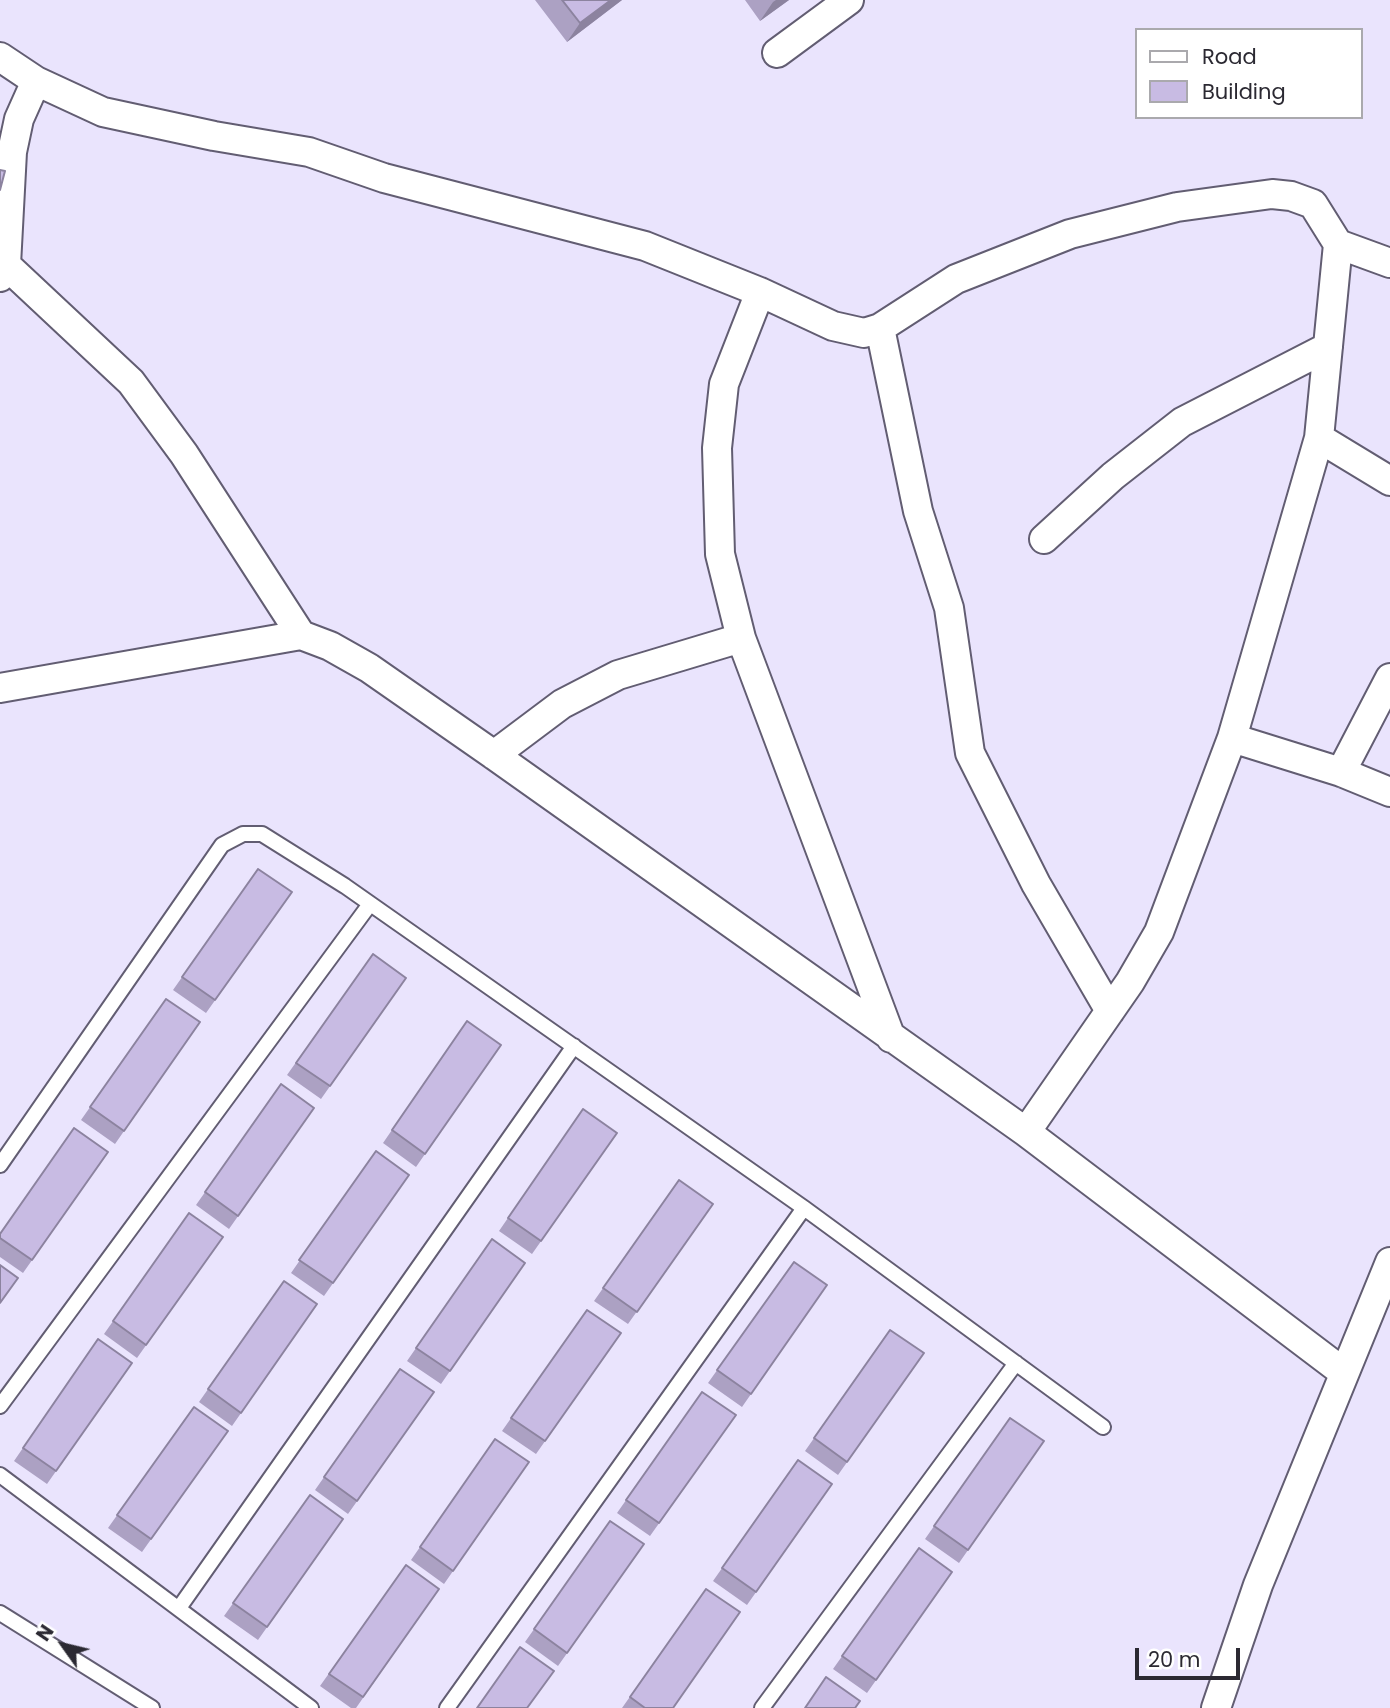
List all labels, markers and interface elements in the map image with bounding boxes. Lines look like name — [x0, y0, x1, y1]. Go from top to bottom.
legend — [1134, 28, 1362, 119]
text: Road — [1202, 42, 1257, 71]
text: Building — [1202, 77, 1286, 106]
north arrow — [28, 1610, 98, 1680]
text: N — [30, 1620, 60, 1646]
scale bar — [1138, 1634, 1243, 1678]
text: 20 m — [1148, 1645, 1201, 1674]

